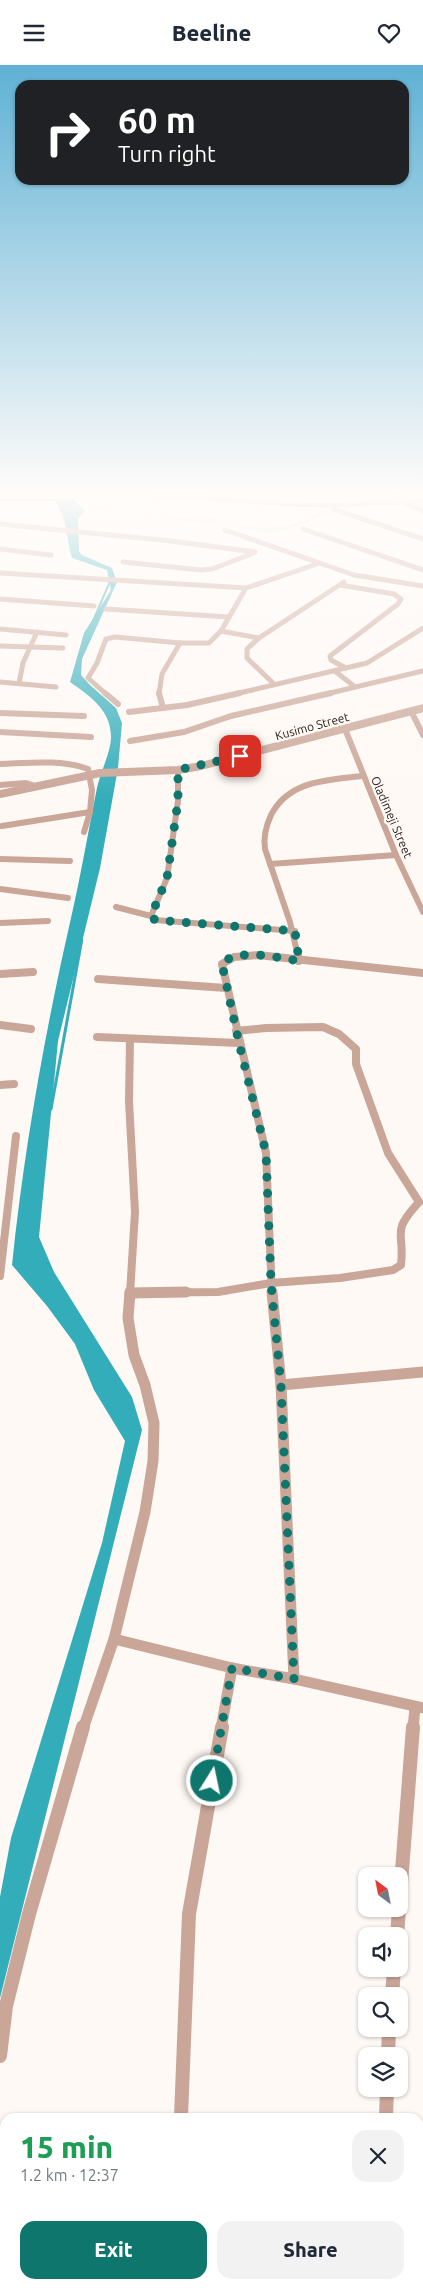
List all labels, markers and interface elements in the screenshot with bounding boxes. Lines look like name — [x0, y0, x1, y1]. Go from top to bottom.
icon: menu — [20, 19, 48, 47]
icon: heart — [375, 19, 403, 47]
text: Beeline — [172, 20, 251, 45]
icon: right — [35, 100, 100, 165]
text: 60 m — [118, 100, 196, 140]
text: Turn right — [118, 141, 216, 166]
street label: Kusimo Street — [274, 710, 351, 742]
pin — [219, 735, 261, 777]
icon: arrive — [226, 742, 254, 770]
street label: Oladimeji Street — [369, 774, 415, 860]
position arrow — [185, 1754, 237, 1806]
north arrow — [358, 1867, 408, 1917]
map controls — [358, 1867, 408, 2097]
button: sound — [358, 1927, 408, 1977]
button: search — [358, 1987, 408, 2037]
button: layers — [358, 2047, 408, 2097]
text: 15 min — [20, 2130, 113, 2164]
button: close — [352, 2130, 404, 2182]
text: 1.2 km · 12:37 — [20, 2166, 119, 2184]
button: Exit — [20, 2221, 207, 2279]
button: Share — [217, 2221, 404, 2279]

